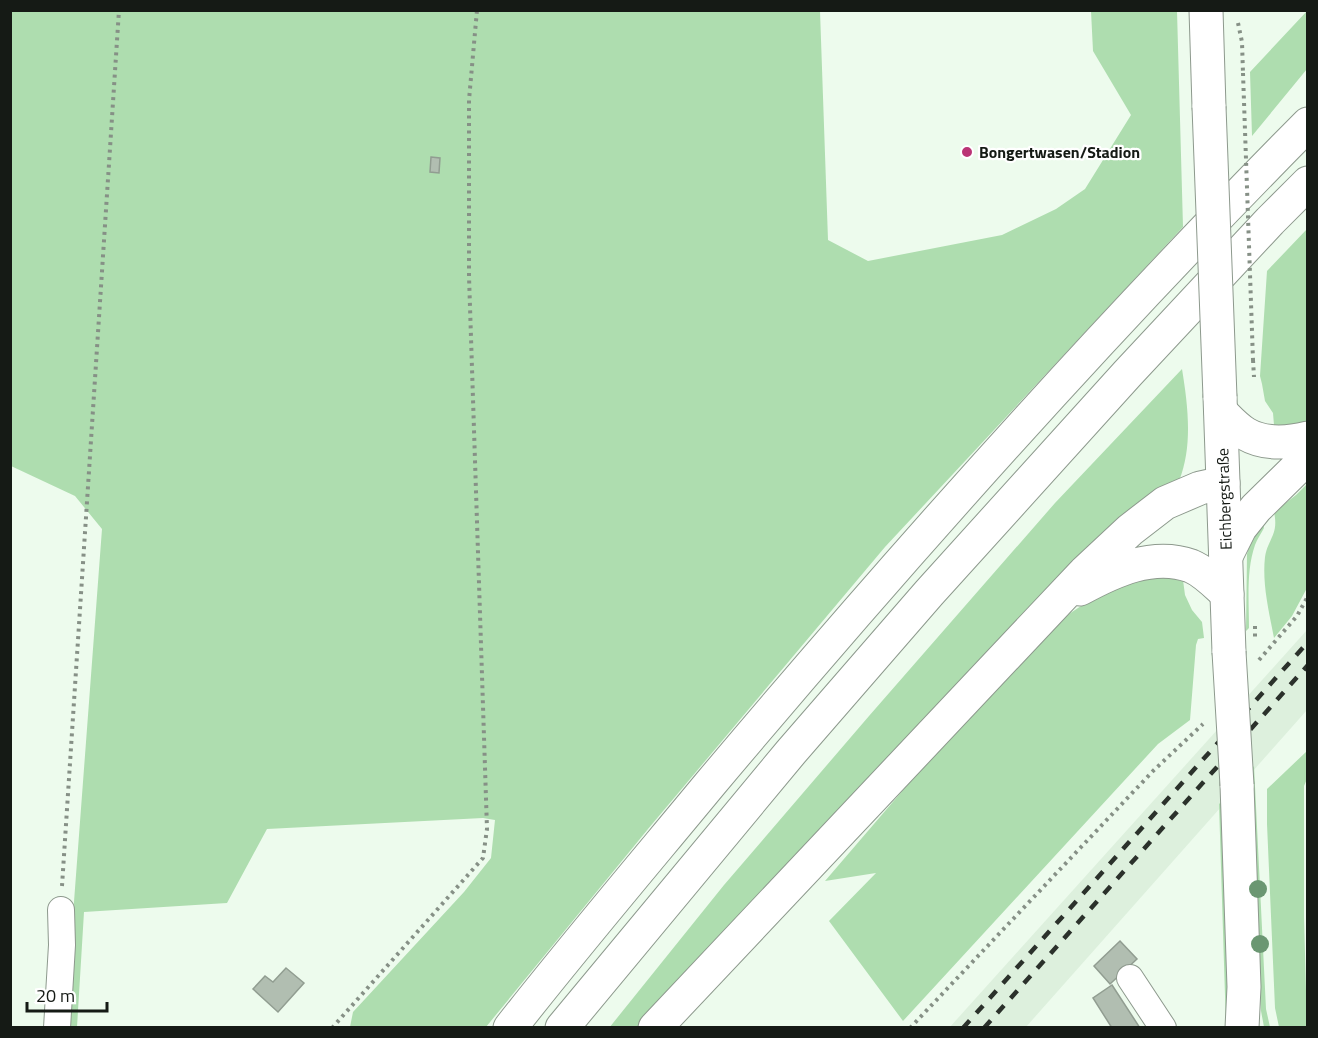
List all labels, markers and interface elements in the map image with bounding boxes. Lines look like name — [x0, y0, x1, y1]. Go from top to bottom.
place label: Bongertwasen/Stadion — [979, 140, 1140, 164]
marker: Bongertwasen/Stadion — [960, 145, 974, 159]
street label: Eichbergstraße — [1210, 448, 1238, 550]
scale bar — [27, 975, 106, 1013]
text: 20 m — [36, 982, 75, 1009]

